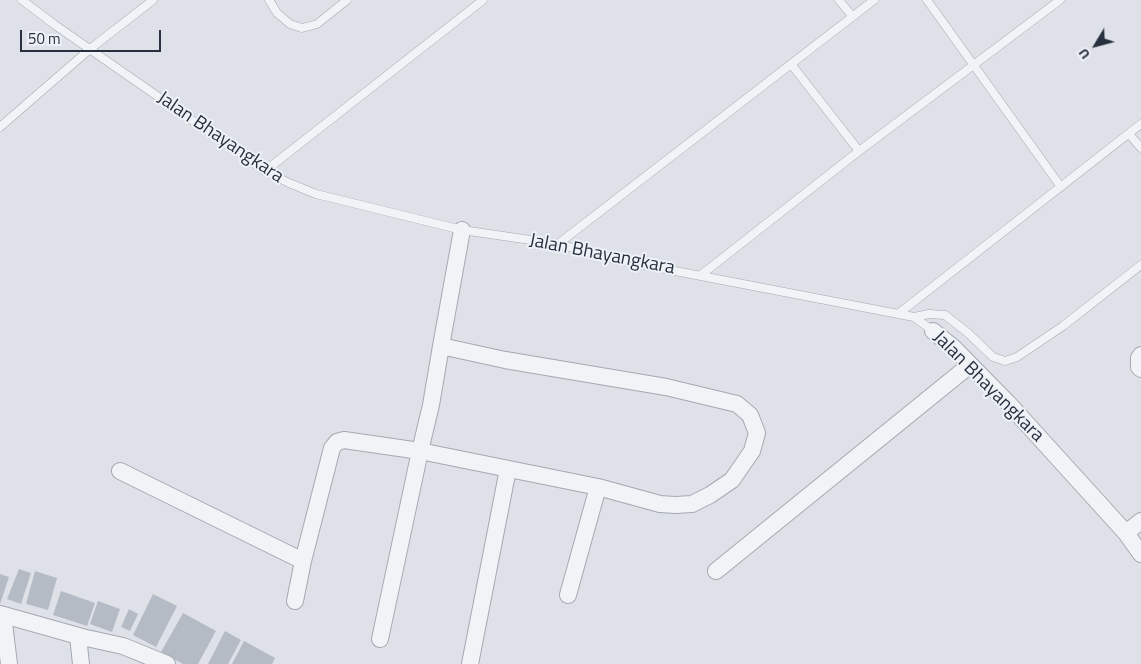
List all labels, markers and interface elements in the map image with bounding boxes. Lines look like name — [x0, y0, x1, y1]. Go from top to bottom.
scale bar — [22, 20, 164, 52]
north arrow — [1071, 20, 1121, 70]
text: 50 m — [28, 27, 61, 50]
text: U — [1072, 44, 1095, 64]
street label: Jalan Bhayangkara — [152, 87, 288, 189]
street label: Jalan Bhayangkara — [527, 230, 677, 280]
street label: Jalan Bhayangkara — [928, 327, 1048, 447]

